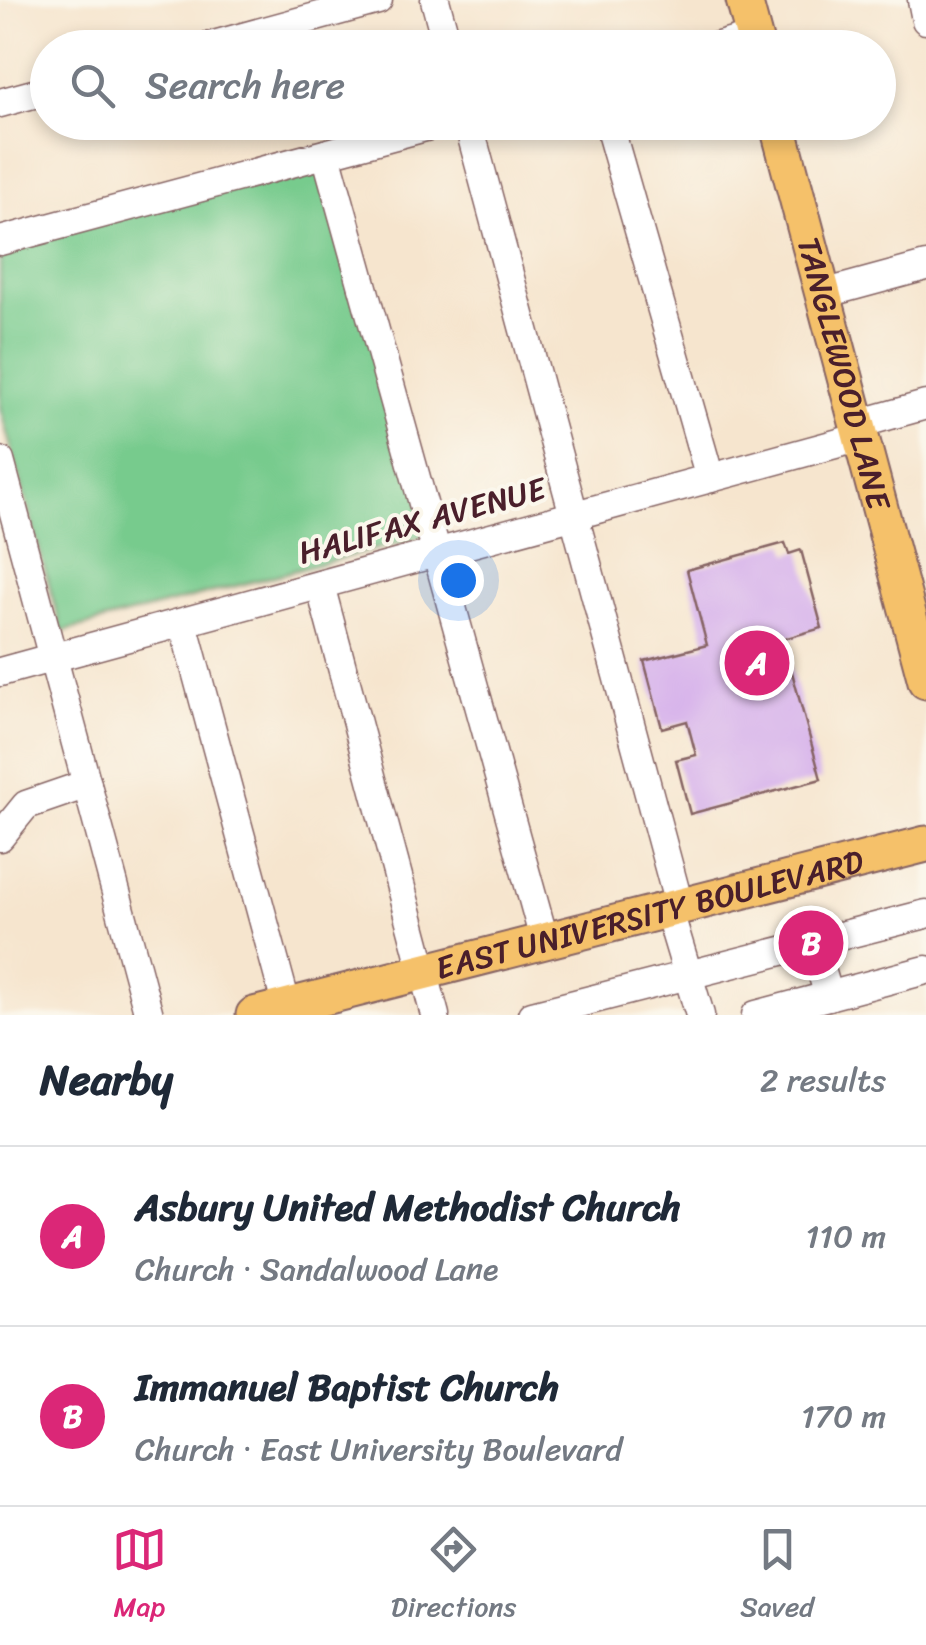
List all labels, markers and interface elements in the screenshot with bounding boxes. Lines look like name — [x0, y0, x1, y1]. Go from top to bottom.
search box — [30, 30, 896, 140]
text: Search here — [145, 52, 345, 119]
icon: search — [65, 58, 120, 113]
street label: TANGLEWOOD LANE — [780, 231, 908, 518]
street label: HALIFAX AVENUE — [292, 460, 554, 581]
your location — [433, 555, 484, 606]
pin: A — [724, 626, 790, 700]
street label: EAST UNIVERSITY BOULEVARD — [429, 842, 867, 986]
pin: B — [778, 906, 844, 980]
text: Nearby — [40, 1043, 173, 1117]
text: 2 results — [760, 1052, 886, 1109]
text: Asbury United Methodist Church — [135, 1174, 681, 1241]
text: A — [62, 1208, 83, 1265]
text: 110 m — [805, 1208, 886, 1265]
text: Church · Sandalwood Lane — [135, 1241, 498, 1298]
text: Immanuel Baptist Church — [135, 1354, 559, 1421]
text: B — [62, 1388, 83, 1445]
text: 170 m — [801, 1388, 886, 1445]
text: Church · East University Boulevard — [135, 1421, 622, 1478]
tab: Map — [112, 1522, 167, 1631]
tab: Directions — [391, 1522, 516, 1631]
tab: Saved — [740, 1522, 814, 1631]

